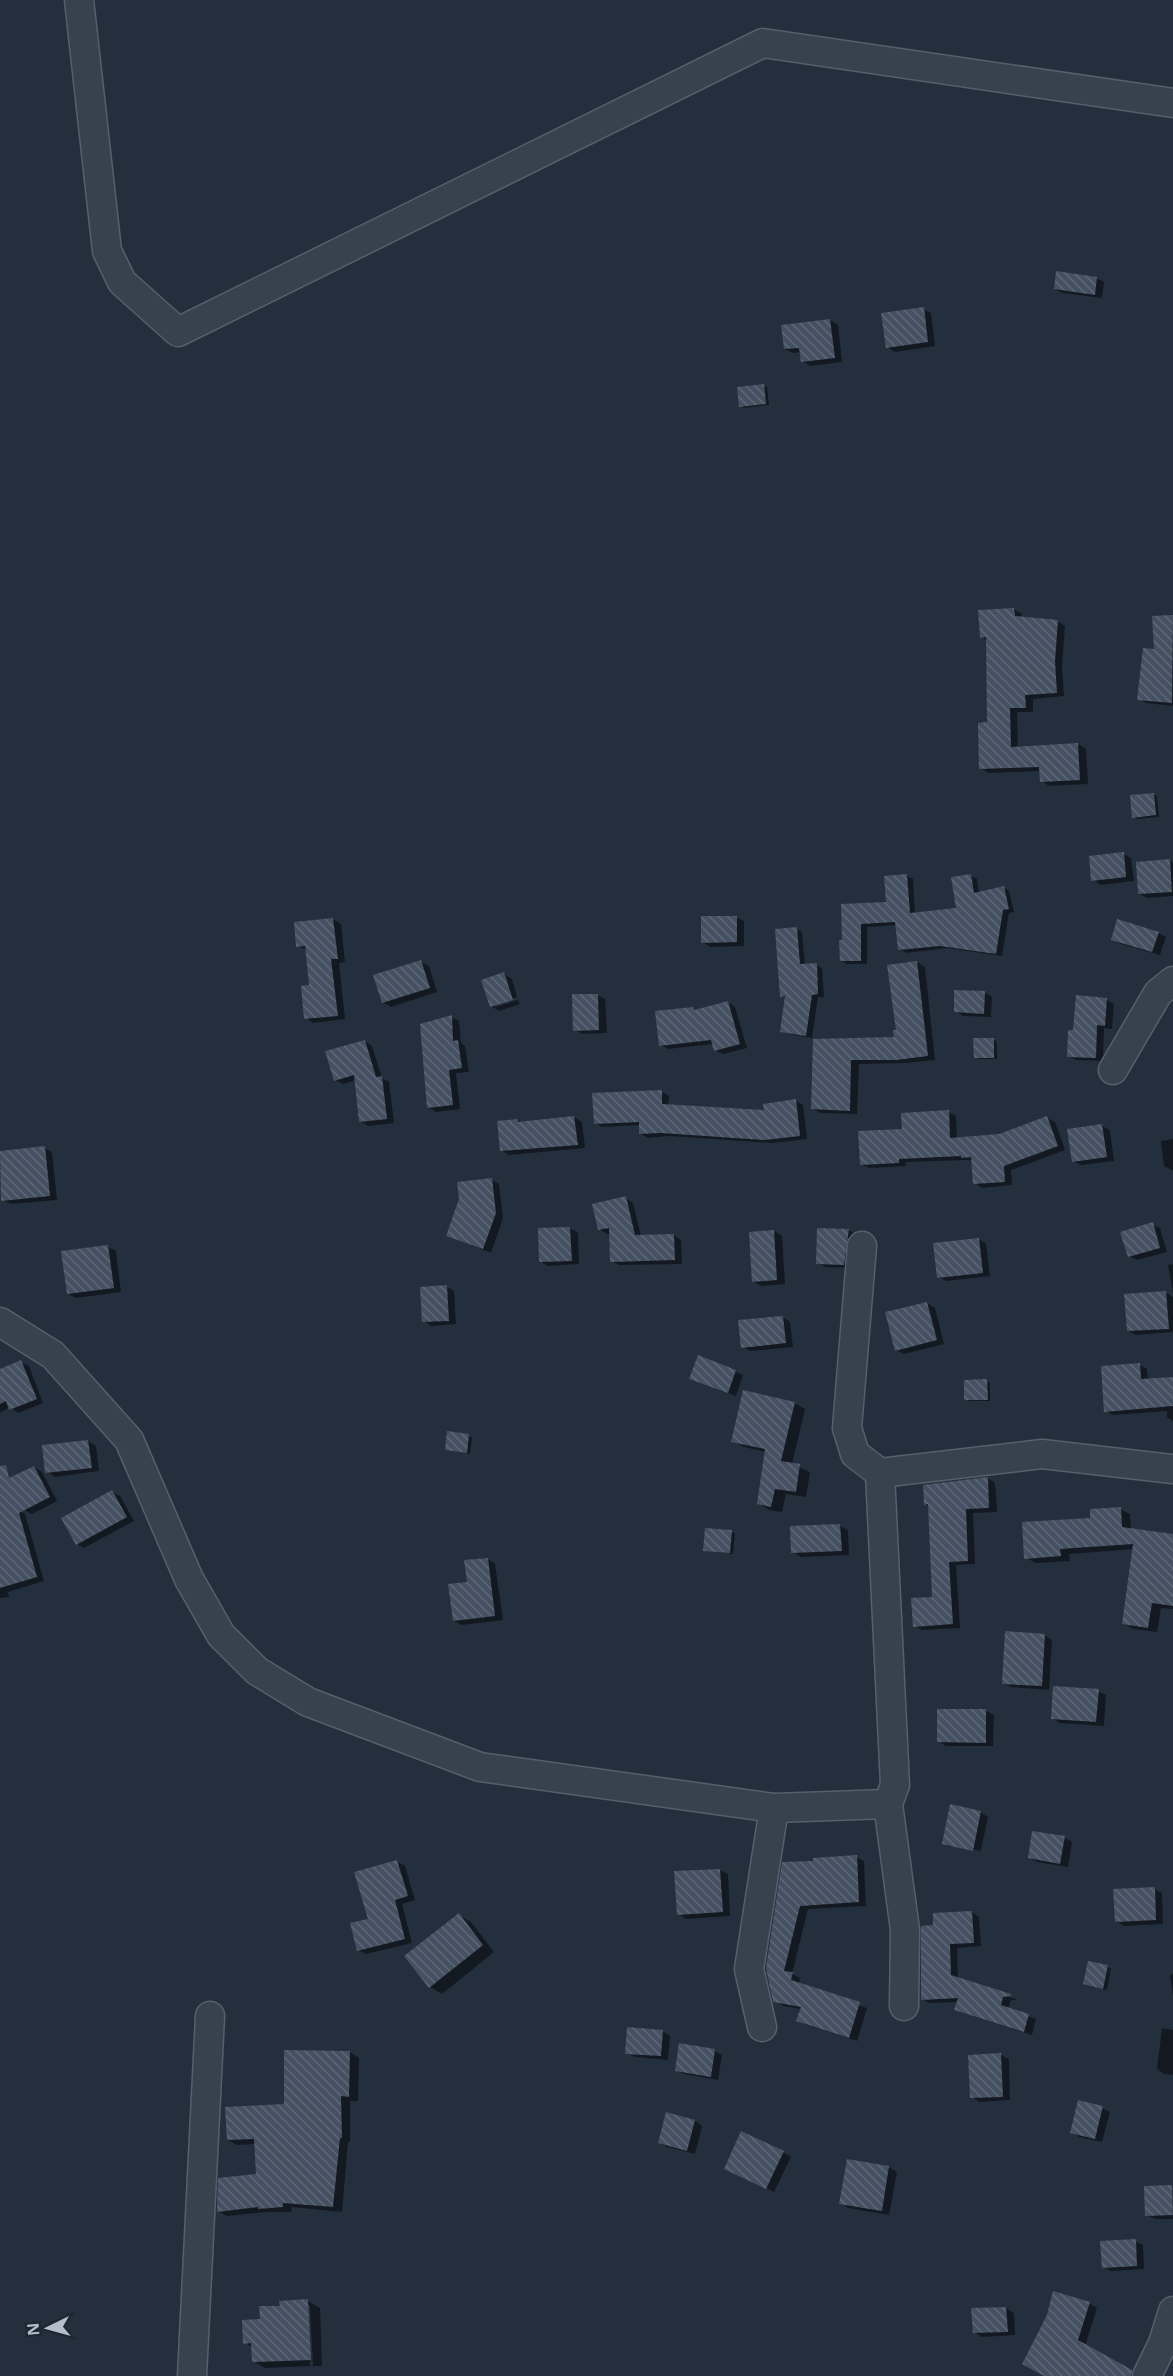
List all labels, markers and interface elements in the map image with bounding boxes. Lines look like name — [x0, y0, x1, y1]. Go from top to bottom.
north arrow — [18, 2298, 78, 2358]
text: N — [22, 2322, 45, 2337]

